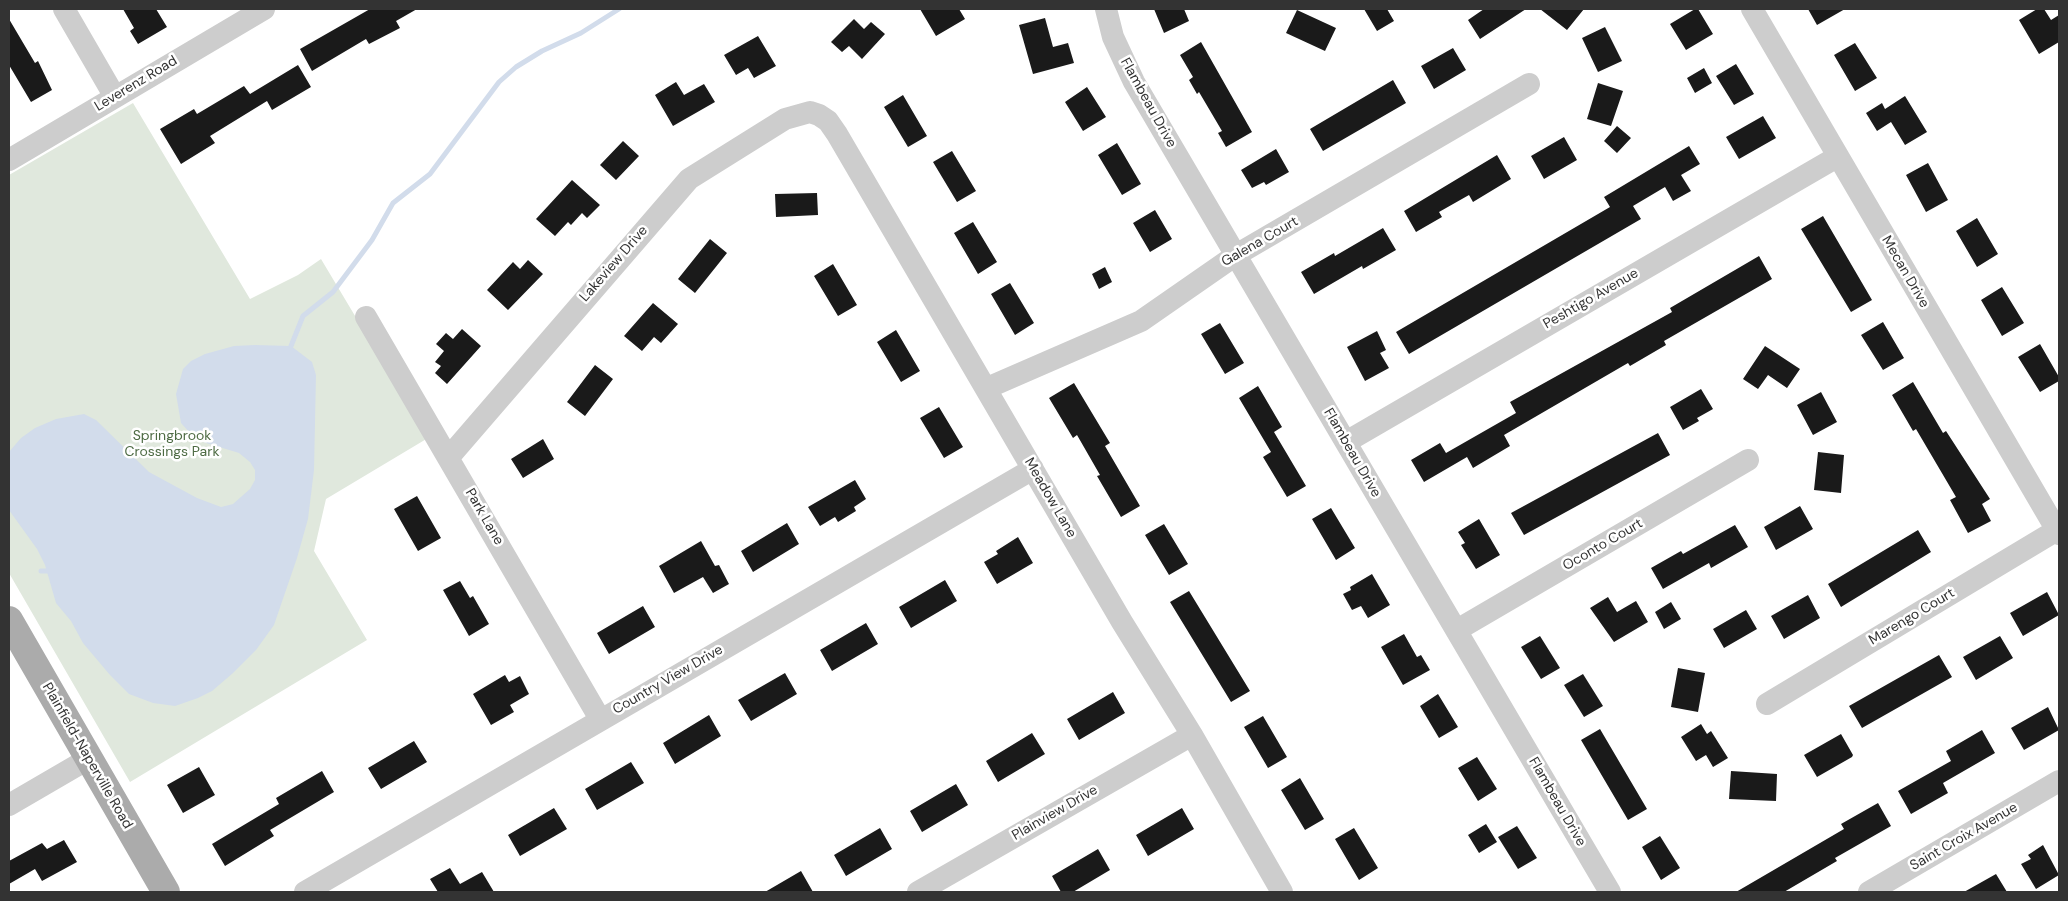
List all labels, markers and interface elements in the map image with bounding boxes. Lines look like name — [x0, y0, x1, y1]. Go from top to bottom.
street label: Leverenz Road — [92, 53, 180, 115]
street label: Flambeau Drive — [1116, 55, 1180, 151]
street label: Galena Court — [1219, 213, 1301, 271]
street label: Lakeview Drive — [576, 223, 652, 305]
street label: Mecan Drive — [1878, 233, 1932, 311]
street label: Peshtigo Avenue — [1541, 265, 1641, 333]
street label: Flambeau Drive — [1320, 406, 1384, 500]
park label: Springbrook Crossings Park — [125, 428, 219, 461]
street label: Meadow Lane — [1020, 455, 1080, 541]
street label: Park Lane — [461, 486, 507, 548]
street label: Oconto Court — [1560, 515, 1646, 575]
street label: Marengo Court — [1866, 585, 1958, 649]
street label: Country View Drive — [610, 642, 726, 718]
street label: Plainfield-Naperville Road — [38, 680, 136, 832]
street label: Flambeau Drive — [1525, 755, 1589, 849]
street label: Plainview Drive — [1009, 782, 1101, 844]
street label: Saint Croix Avenue — [1907, 799, 2021, 875]

